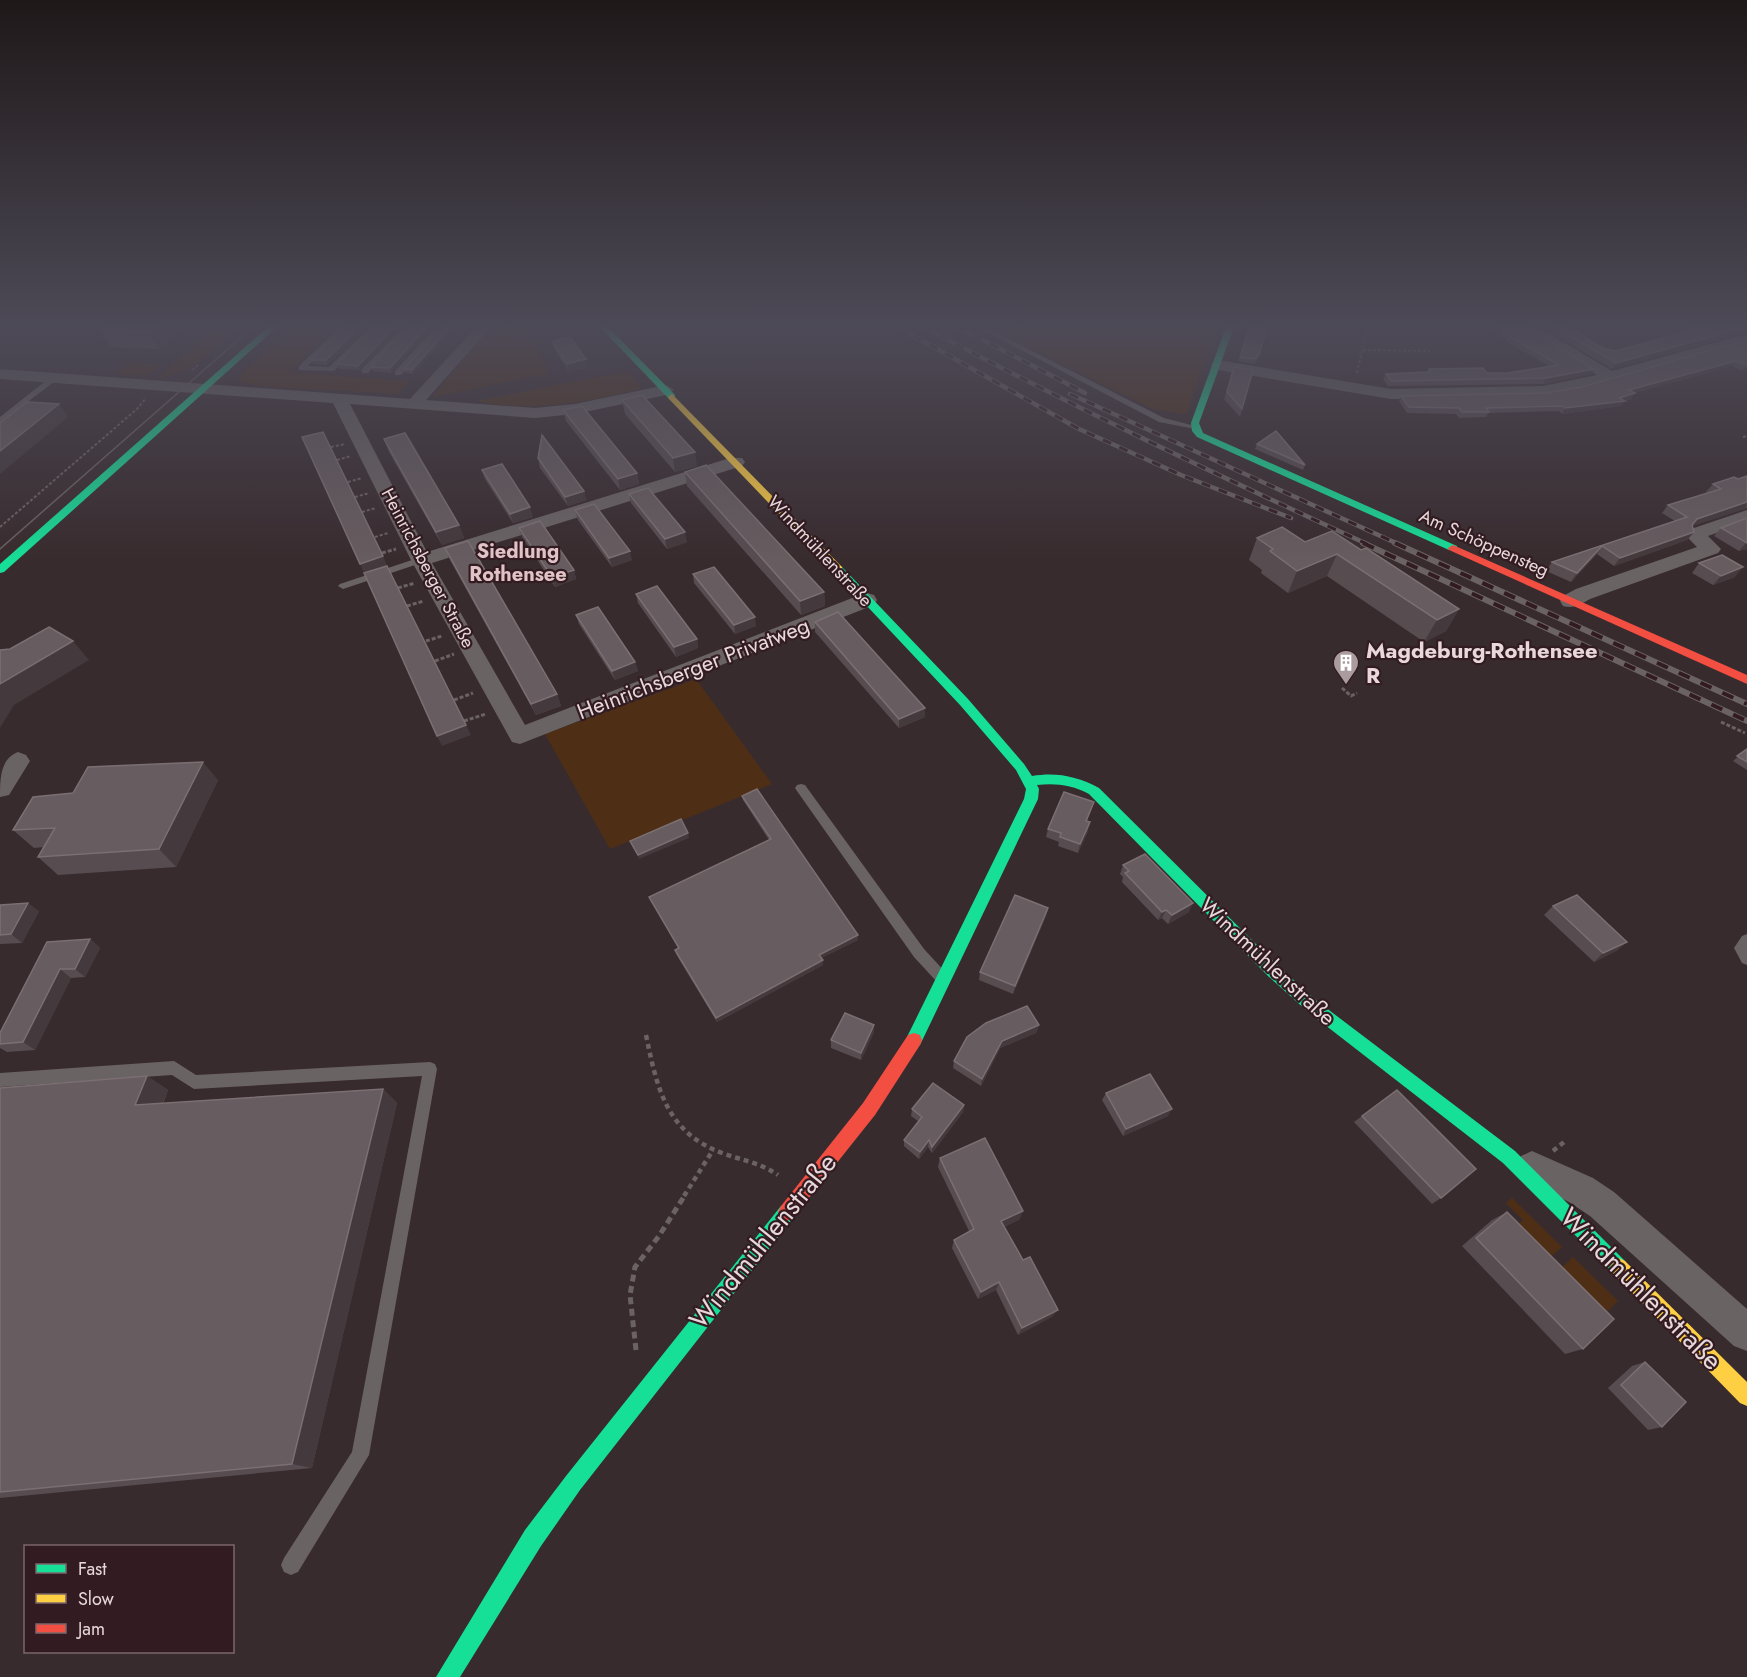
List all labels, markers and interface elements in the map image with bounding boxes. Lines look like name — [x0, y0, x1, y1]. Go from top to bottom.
street label: Heinrichsberger Straße — [375, 484, 481, 652]
street label: Windmühlenstraße — [761, 490, 879, 612]
street label: Am Schöppensteg — [1415, 503, 1553, 583]
district label: Siedlung Rothensee — [469, 537, 567, 589]
street label: Heinrichsberger Privatweg — [572, 609, 814, 727]
place label: Magdeburg-Rothensee R — [1366, 634, 1598, 691]
building icon: Magdeburg-Rothensee R — [1331, 648, 1361, 686]
street label: Windmühlenstraße — [1193, 889, 1343, 1033]
street label: Windmühlenstraße — [680, 1145, 846, 1337]
street label: Windmühlenstraße — [1551, 1199, 1731, 1379]
legend — [24, 1545, 234, 1653]
text: Fast — [78, 1556, 107, 1582]
text: Slow — [78, 1586, 115, 1612]
text: Jam — [76, 1616, 105, 1642]

